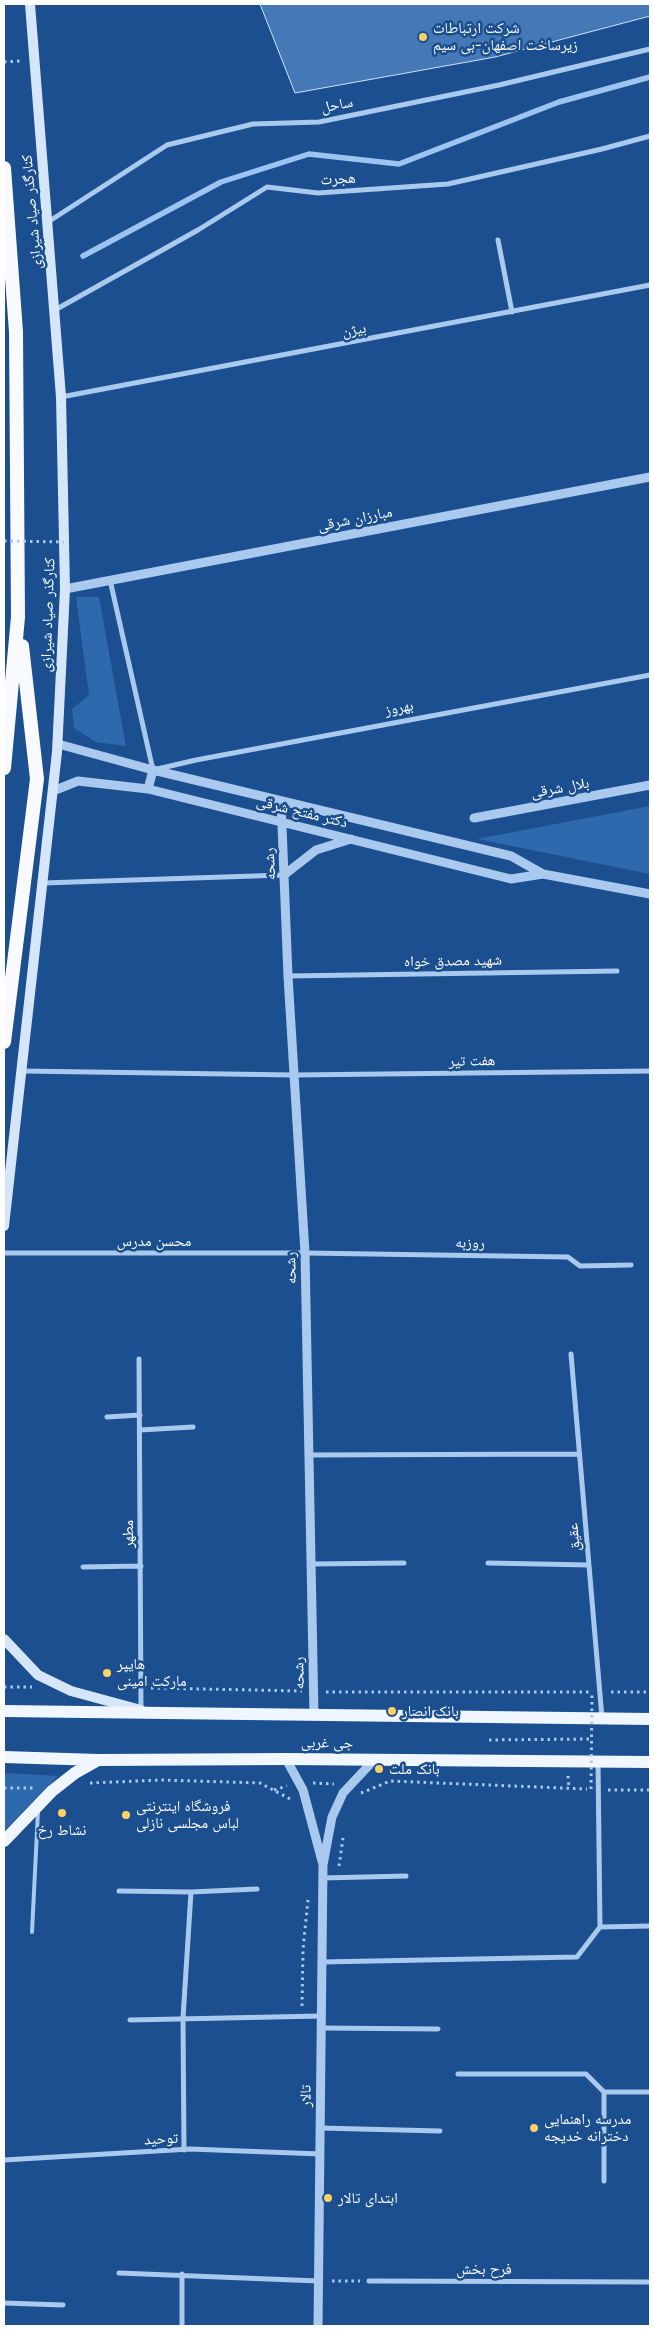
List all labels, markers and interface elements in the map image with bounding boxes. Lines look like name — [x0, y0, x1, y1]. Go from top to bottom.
place label: شرکت ارتباطات زیرساخت اصفهان-بی سیم — [433, 19, 578, 54]
marker: شرکت ارتباطات زیرساخت اصفهان-بی سیم — [417, 31, 429, 43]
street label: ساحل — [320, 93, 354, 117]
street label: کنارگذر صیاد شیرازی — [18, 154, 46, 270]
street label: هجرت — [320, 169, 356, 189]
street label: بیژن — [340, 319, 368, 341]
street label: مبارزان شرقی — [316, 503, 394, 535]
street label: کنارگذر صیاد شیرازی — [37, 557, 59, 673]
street label: بهروز — [383, 696, 415, 720]
street label: بلال شرقی — [529, 774, 591, 802]
street label: دکتر مفتح شرقی — [255, 792, 349, 832]
street label: رشحه — [260, 847, 280, 881]
street label: شهید مصدق خواه — [404, 951, 502, 971]
street label: هفت تیر — [449, 1052, 495, 1070]
street label: محسن مدرس — [117, 1232, 191, 1250]
street label: روزبه — [455, 1234, 485, 1252]
street label: رشحه — [281, 1251, 301, 1285]
street label: مطهر — [119, 1520, 137, 1548]
street label: عقیق — [564, 1522, 584, 1552]
place label: هایپر مارکت امینی — [117, 1655, 187, 1690]
street label: رشحه — [290, 1657, 308, 1689]
marker: هایپر مارکت امینی — [101, 1667, 113, 1679]
place label: بانک انصار — [402, 1702, 459, 1720]
marker: بانک انصار — [386, 1705, 398, 1717]
street label: جی غربی — [301, 1734, 353, 1752]
place label: بانک ملت — [389, 1760, 440, 1778]
marker: بانک ملت — [373, 1763, 385, 1775]
place label: فروشگاه اینترنتی لباس مجلسی نازلی — [136, 1797, 239, 1832]
marker: نشاط رخ — [56, 1807, 68, 1819]
marker: فروشگاه اینترنتی لباس مجلسی نازلی — [120, 1809, 132, 1821]
place label: نشاط رخ — [38, 1821, 86, 1839]
street label: تالار — [297, 2085, 315, 2107]
place label: مدرسه راهنمایی دخترانه خدیجه — [544, 2110, 631, 2145]
marker: مدرسه راهنمایی دخترانه خدیجه — [528, 2122, 540, 2134]
street label: توحید — [143, 2129, 179, 2149]
place label: ابتدای تالار — [338, 2189, 398, 2207]
marker: ابتدای تالار — [322, 2192, 334, 2204]
street label: فرح بخش — [456, 2260, 512, 2278]

